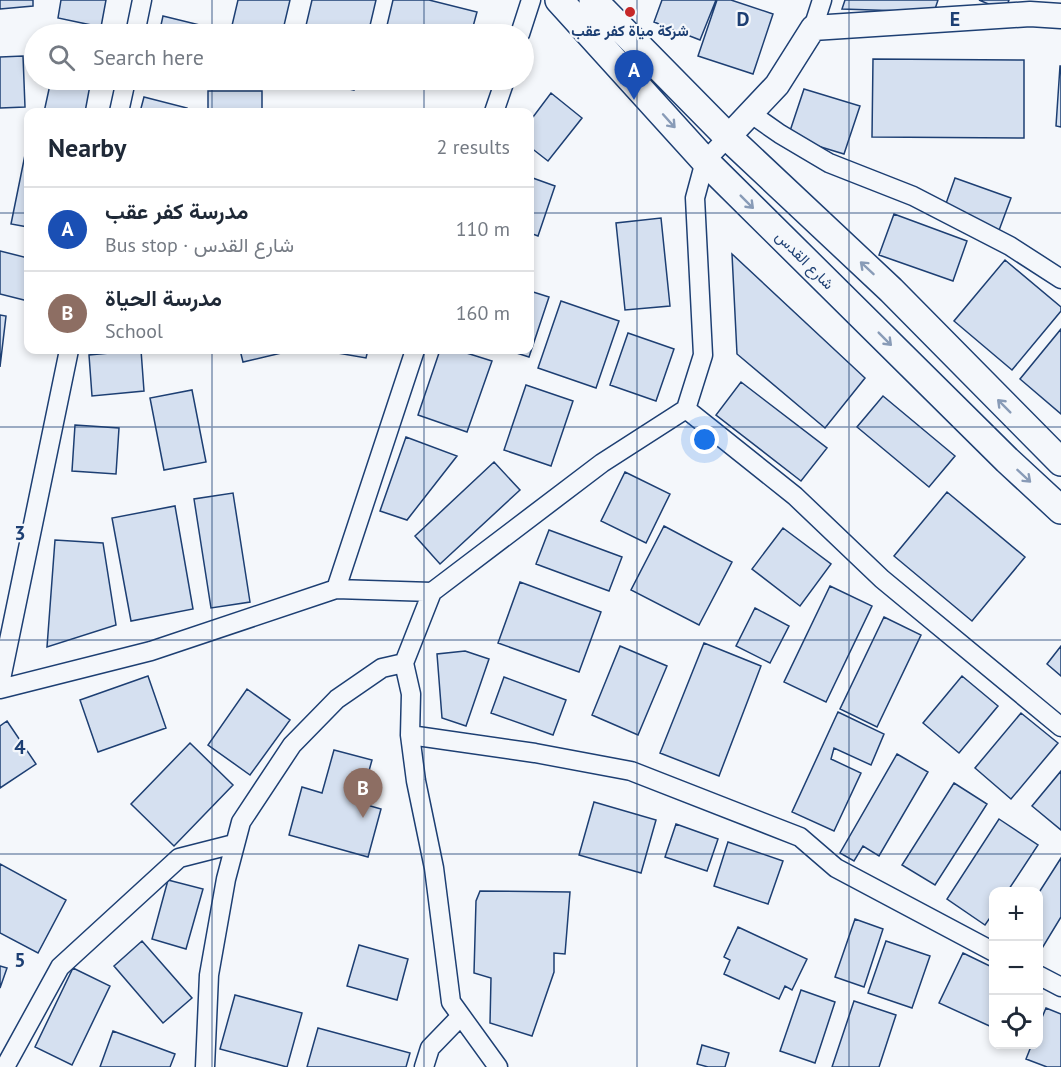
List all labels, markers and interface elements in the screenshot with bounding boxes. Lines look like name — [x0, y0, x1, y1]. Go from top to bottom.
marker: شركة مياة كفر عقب — [623, 5, 637, 19]
text: D — [737, 6, 750, 32]
text: E — [950, 6, 960, 32]
place label: شركة مياة كفر عقب — [571, 21, 689, 40]
search box — [24, 24, 534, 90]
icon: search — [45, 41, 78, 74]
text: Search here — [93, 43, 204, 71]
pin: A — [614, 51, 654, 100]
one-way arrow — [662, 113, 676, 128]
text: Nearby — [48, 131, 126, 164]
text: 2 results — [437, 134, 510, 160]
one-way arrow — [739, 195, 754, 209]
text: مدرسة كفر عقب — [105, 197, 248, 225]
text: A — [61, 216, 74, 242]
text: 110 m — [456, 216, 510, 242]
street label: شارع القدس — [770, 227, 838, 295]
text: Bus stop · شارع القدس — [105, 232, 294, 258]
one-way arrow — [859, 261, 874, 275]
text: مدرسة الحياة — [105, 284, 222, 312]
text: B — [62, 300, 73, 326]
text: 160 m — [456, 300, 510, 326]
text: School — [105, 318, 163, 344]
one-way arrow — [878, 332, 893, 347]
one-way arrow — [997, 398, 1012, 413]
your location — [690, 425, 719, 454]
one-way arrow — [1017, 469, 1032, 483]
text: 3 — [14, 520, 26, 546]
text: 4 — [14, 734, 26, 760]
pin: B — [344, 768, 382, 818]
map controls — [989, 887, 1043, 1049]
button: + — [989, 887, 1043, 941]
button: − — [989, 941, 1043, 995]
text: 5 — [14, 947, 26, 973]
button: locate — [989, 995, 1043, 1049]

